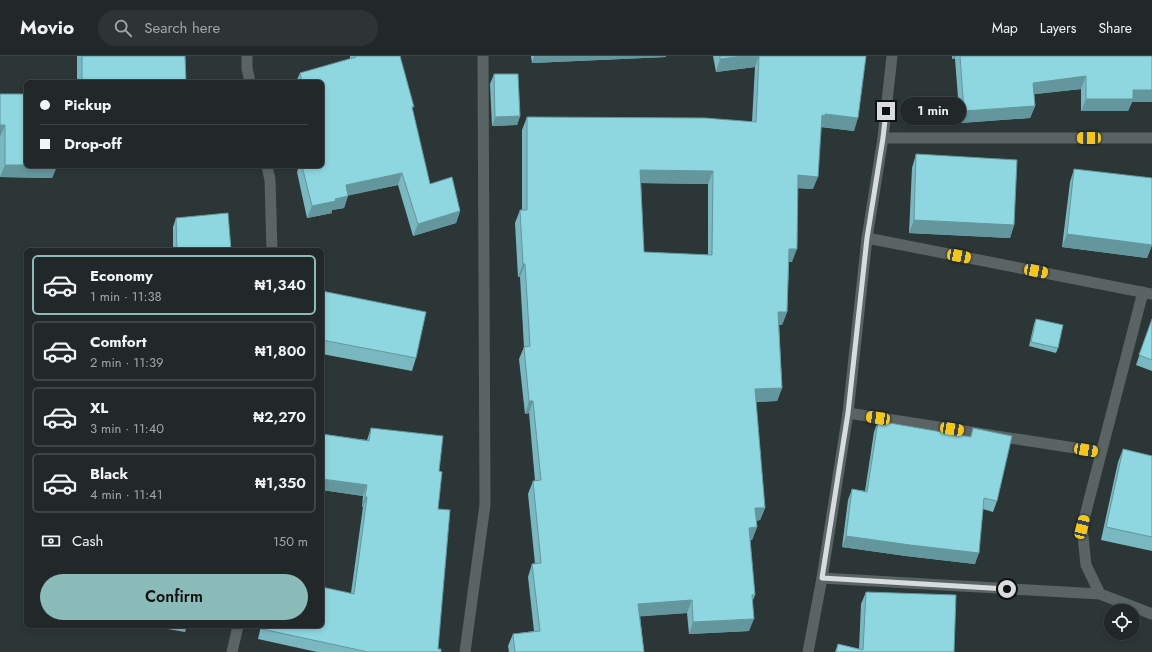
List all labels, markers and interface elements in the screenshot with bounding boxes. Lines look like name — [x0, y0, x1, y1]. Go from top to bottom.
search box — [98, 10, 378, 46]
text: Movio — [20, 14, 74, 41]
icon: search — [112, 17, 134, 39]
text: Search here — [144, 17, 220, 39]
text: Map — [992, 18, 1018, 38]
text: Layers — [1040, 18, 1076, 38]
text: Share — [1098, 18, 1132, 38]
text: Pickup — [64, 94, 111, 116]
callout: 1 min — [900, 97, 966, 125]
text: 1 min — [917, 101, 949, 120]
route end — [877, 102, 895, 120]
car — [1077, 132, 1101, 144]
text: Drop-off — [64, 133, 122, 155]
car — [946, 248, 972, 264]
car — [1023, 263, 1049, 279]
text: Economy — [90, 265, 153, 287]
icon: car — [42, 267, 78, 303]
text: ₦1,340 — [254, 274, 306, 296]
text: 1 min · 11:38 — [90, 287, 162, 306]
text: Comfort — [90, 331, 147, 353]
icon: car — [42, 333, 78, 369]
text: ₦1,800 — [255, 340, 306, 362]
text: 2 min · 11:39 — [90, 353, 164, 372]
text: XL — [90, 397, 108, 419]
icon: car — [42, 399, 78, 435]
text: ₦2,270 — [253, 406, 306, 428]
car — [865, 410, 891, 426]
text: 3 min · 11:40 — [90, 419, 164, 438]
car — [939, 421, 965, 437]
car — [1073, 442, 1099, 458]
text: Black — [90, 463, 128, 485]
icon: car — [42, 465, 78, 501]
text: ₦1,350 — [255, 472, 306, 494]
text: 4 min · 11:41 — [90, 485, 163, 504]
car — [1073, 514, 1091, 540]
icon: cash — [40, 530, 62, 552]
text: Cash — [72, 530, 103, 552]
text: 150 m — [273, 532, 308, 551]
button: Confirm — [40, 574, 308, 620]
route start — [998, 580, 1016, 598]
map controls — [1104, 604, 1140, 640]
button: locate — [1104, 604, 1140, 640]

